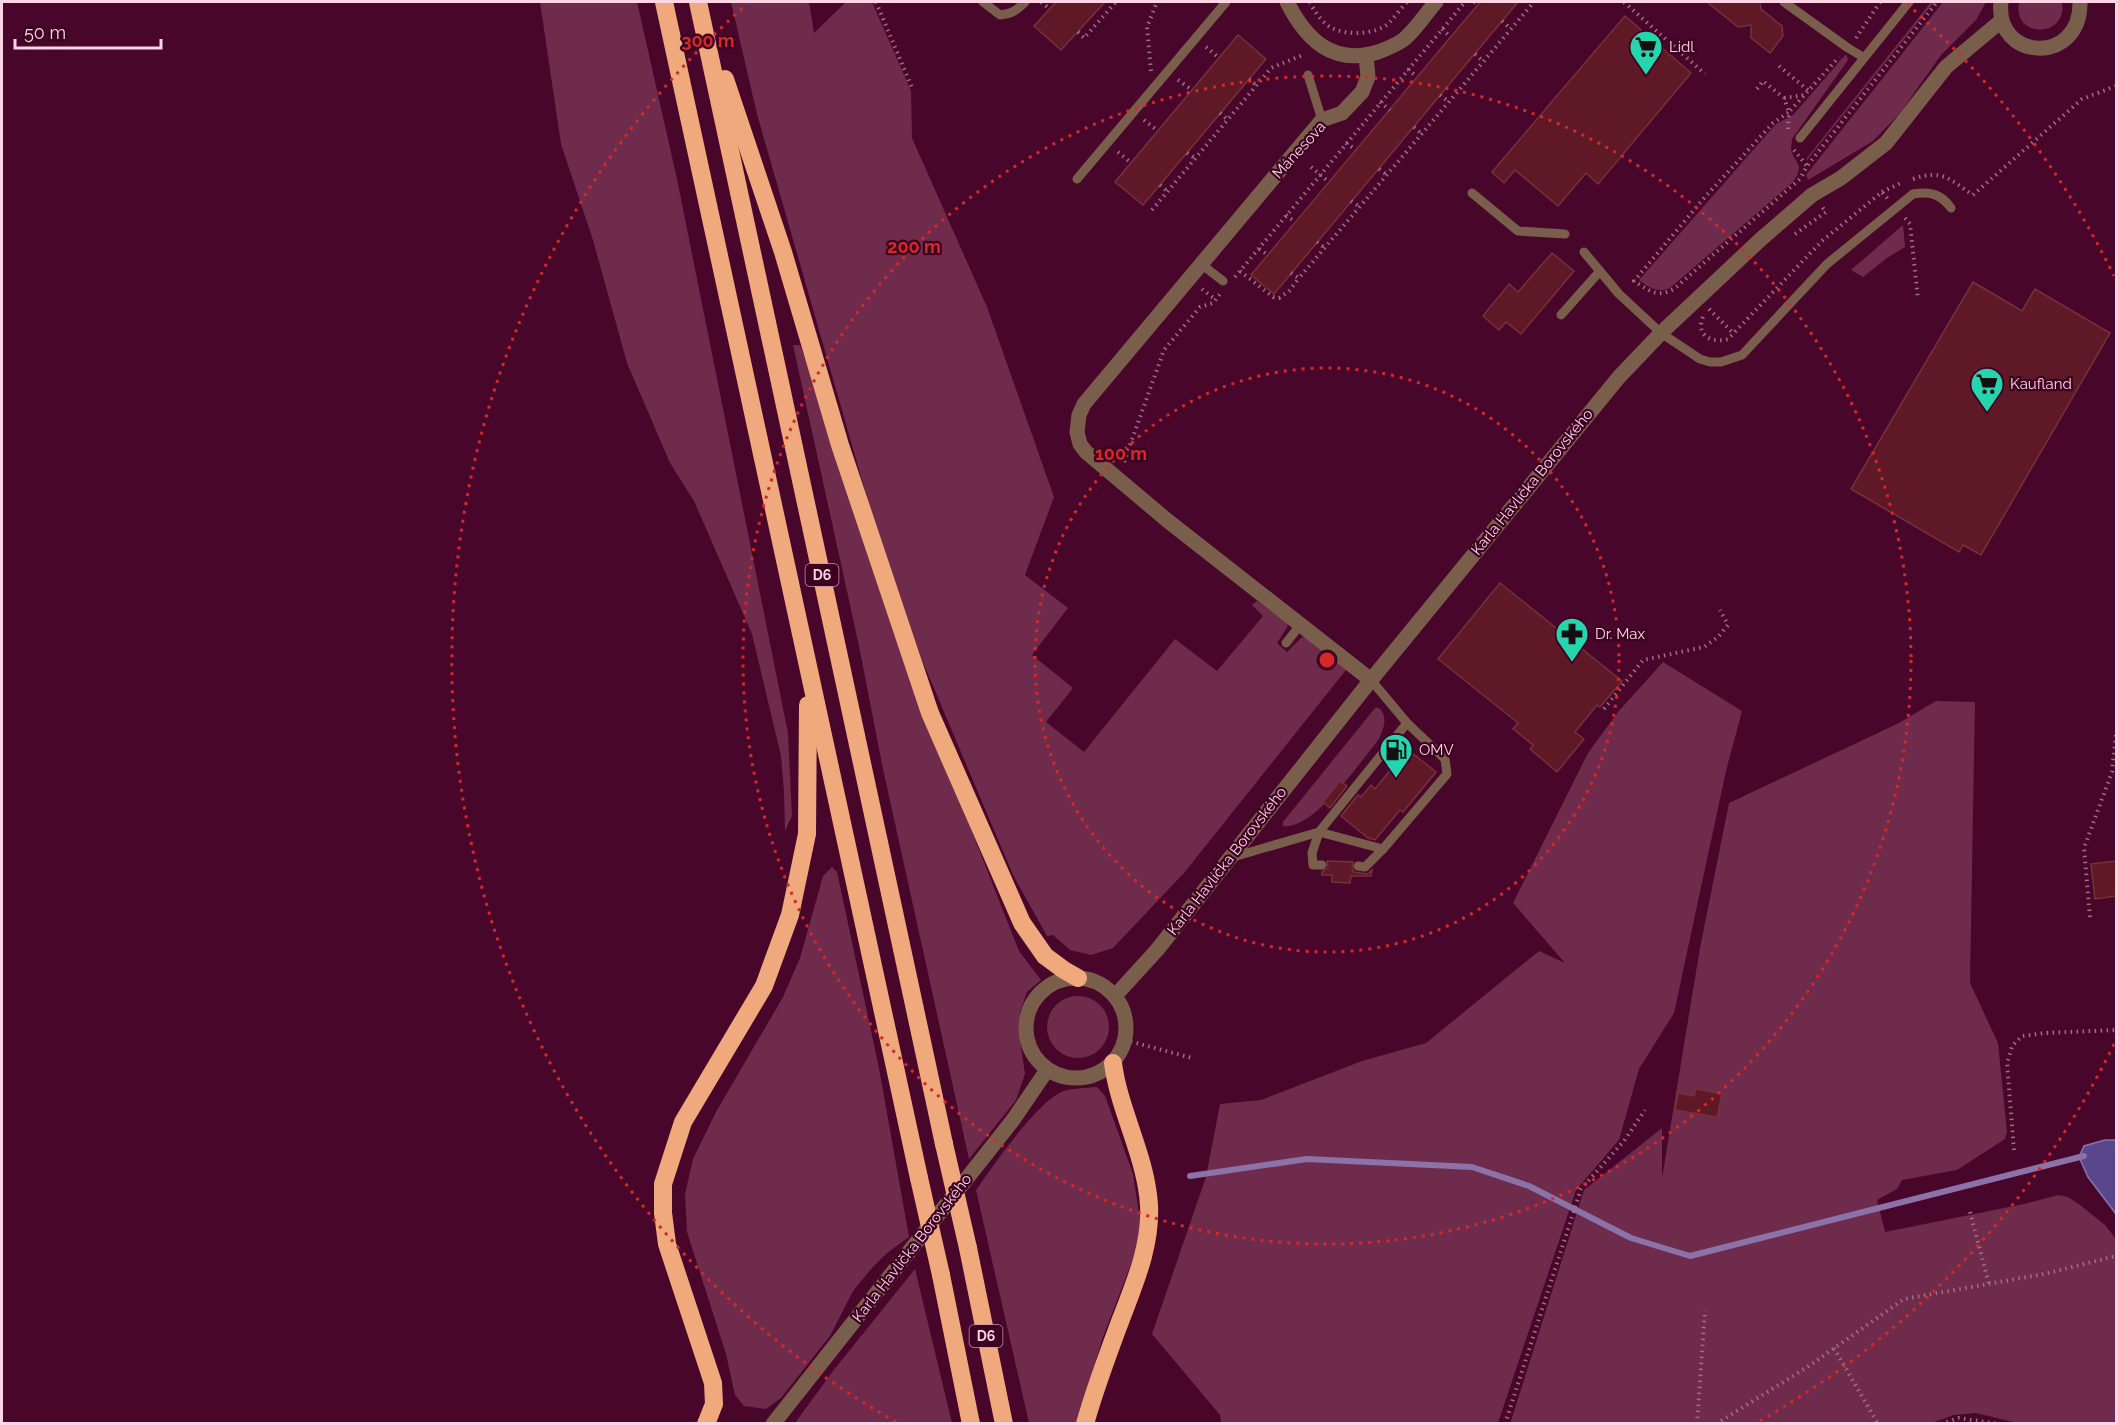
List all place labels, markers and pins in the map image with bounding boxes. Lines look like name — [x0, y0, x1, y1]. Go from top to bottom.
supermarket icon: Lidl — [1628, 29, 1664, 76]
place label: Lidl — [1669, 38, 1695, 56]
supermarket icon: Kaufland — [1969, 366, 2005, 413]
place label: Kaufland — [2010, 375, 2072, 393]
pharmacy icon: Dr. Max — [1554, 616, 1590, 663]
place label: Dr. Max — [1595, 625, 1645, 643]
centre of rings — [1317, 650, 1337, 670]
fuel station icon: OMV — [1378, 732, 1414, 779]
place label: OMV — [1419, 741, 1454, 759]

